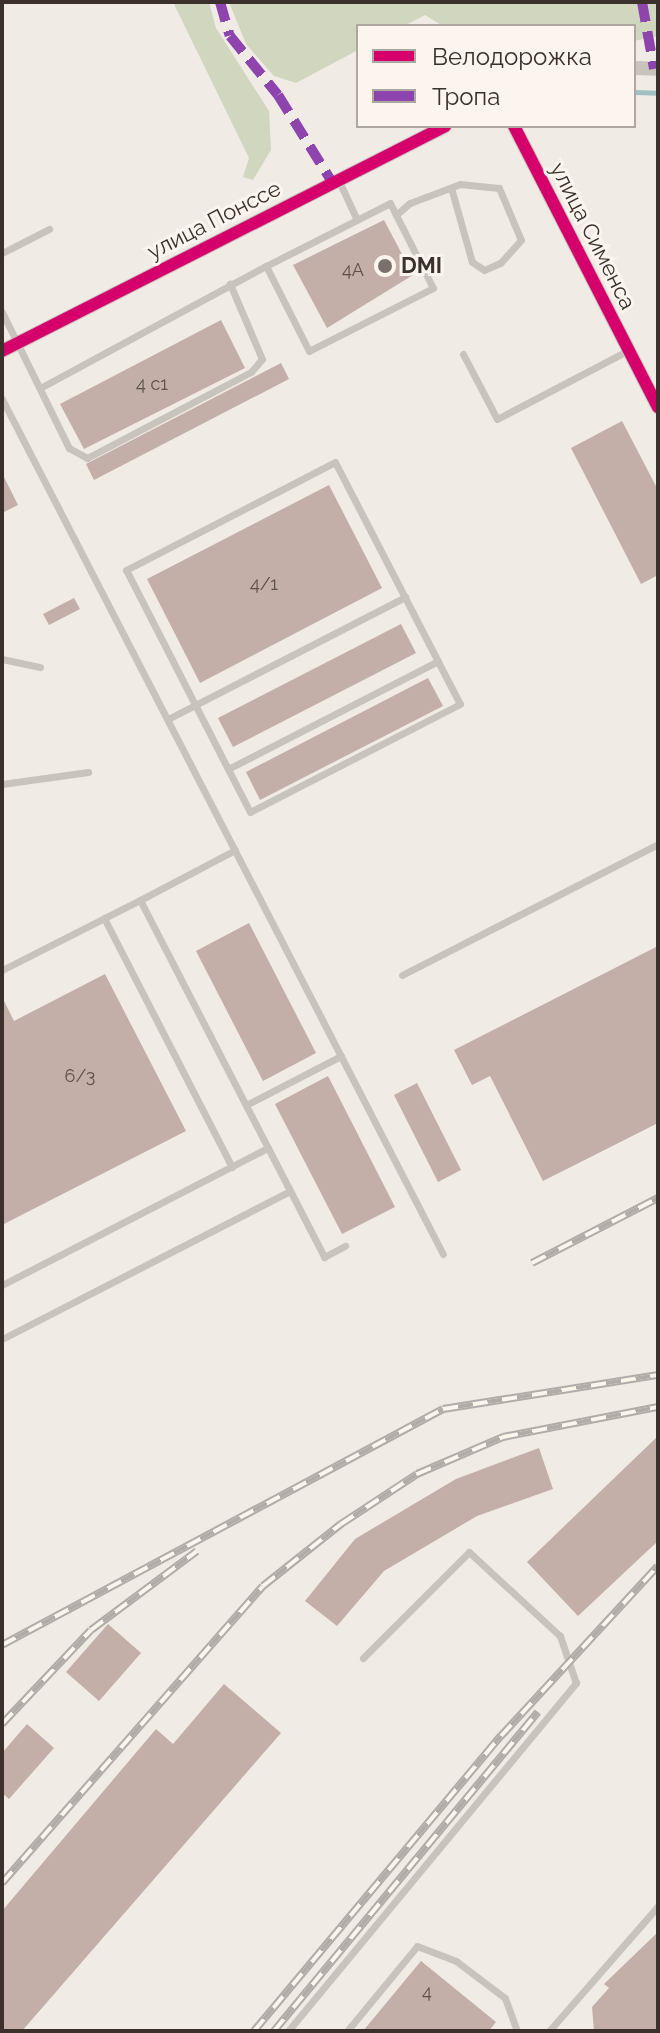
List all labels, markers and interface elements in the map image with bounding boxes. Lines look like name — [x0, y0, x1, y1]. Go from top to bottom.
legend — [356, 24, 636, 128]
text: Велодорожка — [432, 42, 592, 71]
text: Тропа — [432, 82, 500, 111]
street label: улица Сименса — [545, 158, 641, 314]
street label: улица Понссе — [143, 175, 285, 265]
place label: DMI — [401, 253, 442, 279]
marker: DMI — [376, 257, 394, 275]
house number: 4А — [342, 259, 364, 281]
house number: 4 с1 — [136, 373, 168, 395]
house number: 4/1 — [250, 573, 278, 595]
house number: 6/3 — [65, 1065, 95, 1087]
house number: 4 — [422, 1981, 432, 2003]

